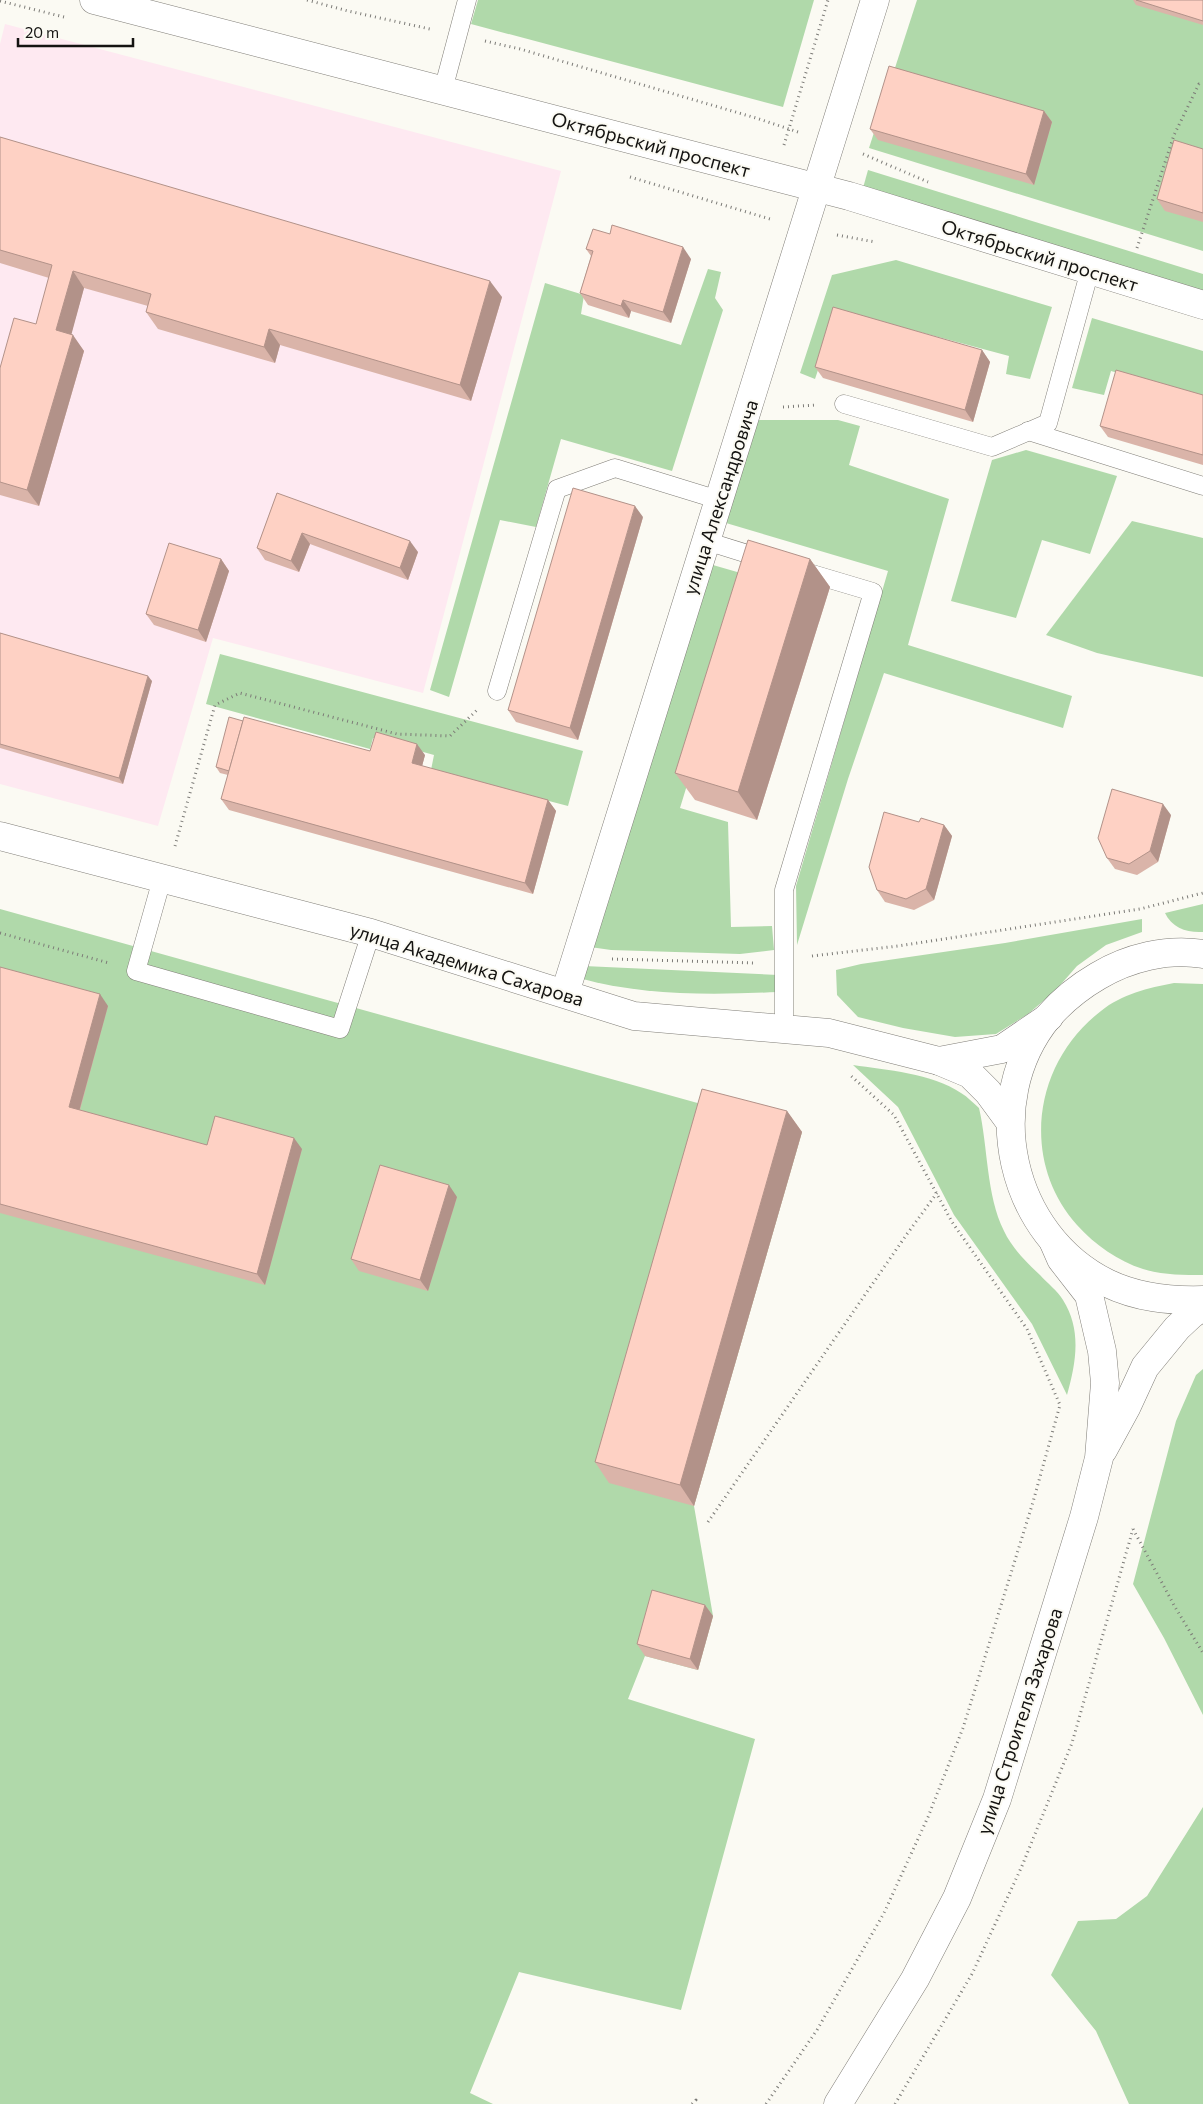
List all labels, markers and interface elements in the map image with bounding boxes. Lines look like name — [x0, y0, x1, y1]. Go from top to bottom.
scale bar — [18, 15, 132, 47]
text: 20 m — [25, 23, 59, 41]
street label: Октябрьский проспект — [549, 106, 753, 182]
street label: Октябрьский проспект — [939, 214, 1141, 296]
street label: улица Александровича — [678, 396, 762, 598]
street label: улица Академика Сахарова — [347, 917, 587, 1011]
street label: улица Строителя Захарова — [971, 1605, 1067, 1837]

